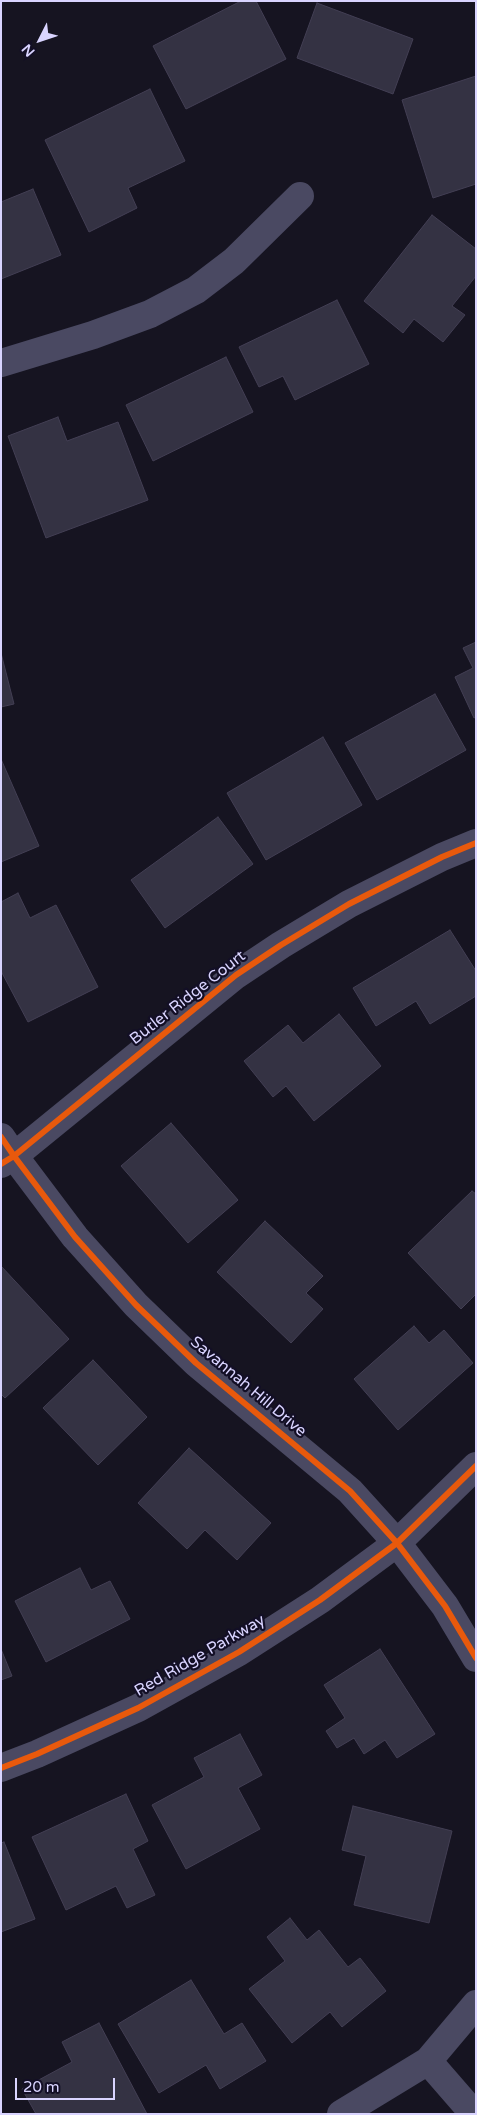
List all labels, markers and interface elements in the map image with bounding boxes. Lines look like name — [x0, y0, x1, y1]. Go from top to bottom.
north arrow — [15, 15, 65, 65]
text: N — [18, 40, 38, 60]
street label: Butler Ridge Court — [126, 947, 250, 1049]
street label: Savannah Hill Drive — [186, 1333, 310, 1441]
street label: Red Ridge Parkway — [131, 1611, 269, 1701]
scale bar — [18, 2068, 118, 2100]
text: 20 m — [23, 2078, 60, 2096]

